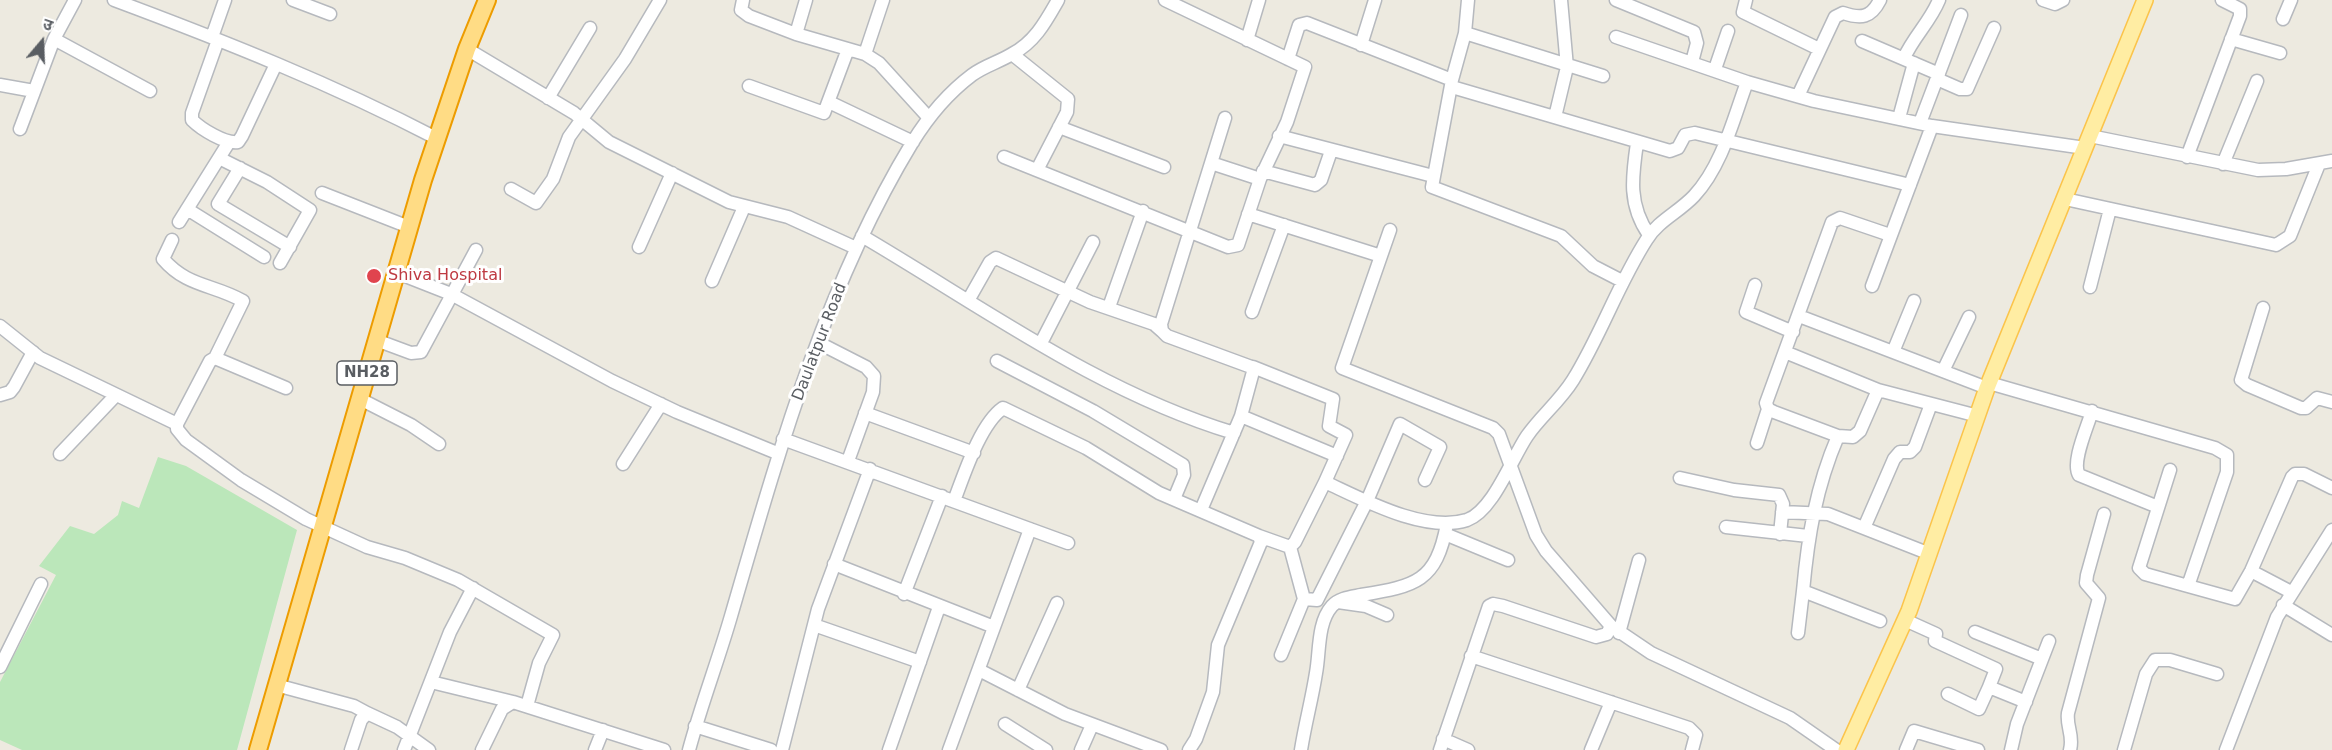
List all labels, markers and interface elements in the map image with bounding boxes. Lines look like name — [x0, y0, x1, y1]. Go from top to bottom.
north arrow — [12, 12, 72, 72]
text: उ — [40, 14, 56, 35]
place label: Shiva Hospital — [388, 266, 502, 286]
marker: Shiva Hospital — [365, 267, 383, 285]
street label: Daulatpur Road — [789, 280, 851, 404]
road number: NH28 — [337, 361, 397, 385]

